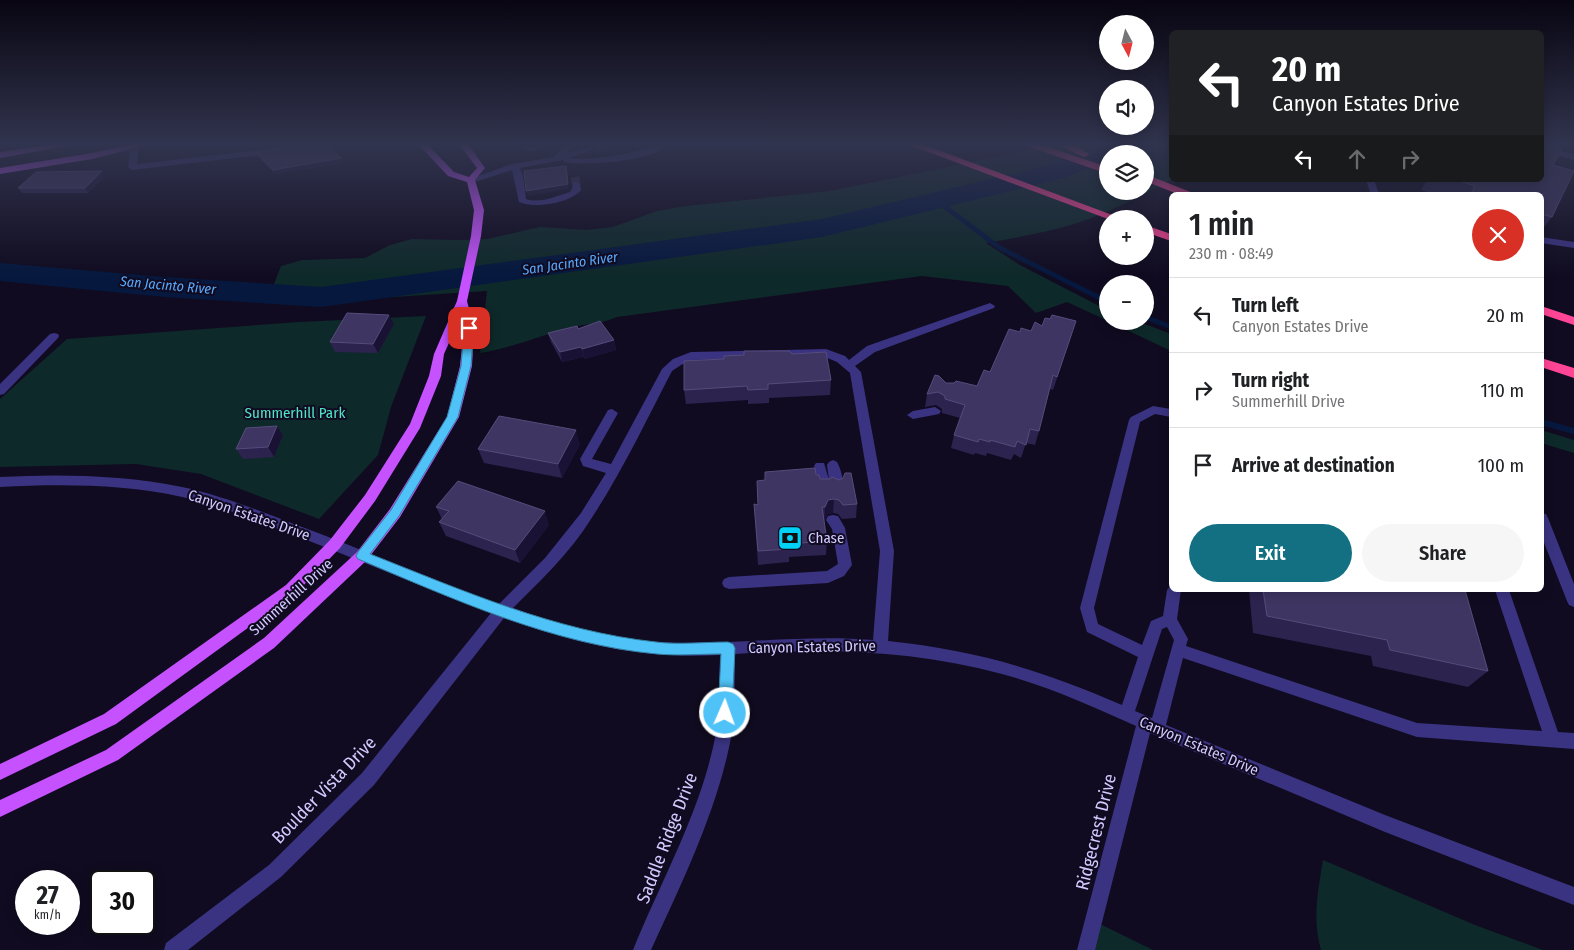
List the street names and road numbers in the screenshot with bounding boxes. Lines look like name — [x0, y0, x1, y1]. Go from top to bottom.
street label: Canyon Estates Drive — [186, 486, 312, 544]
street label: Summerhill Drive — [246, 555, 336, 639]
street label: Canyon Estates Drive — [748, 637, 876, 657]
street label: Canyon Estates Drive — [1137, 713, 1261, 779]
street label: Boulder Vista Drive — [267, 732, 381, 848]
street label: Saddle Ridge Drive — [632, 769, 702, 906]
street label: Ridgecrest Drive — [1071, 771, 1121, 893]

